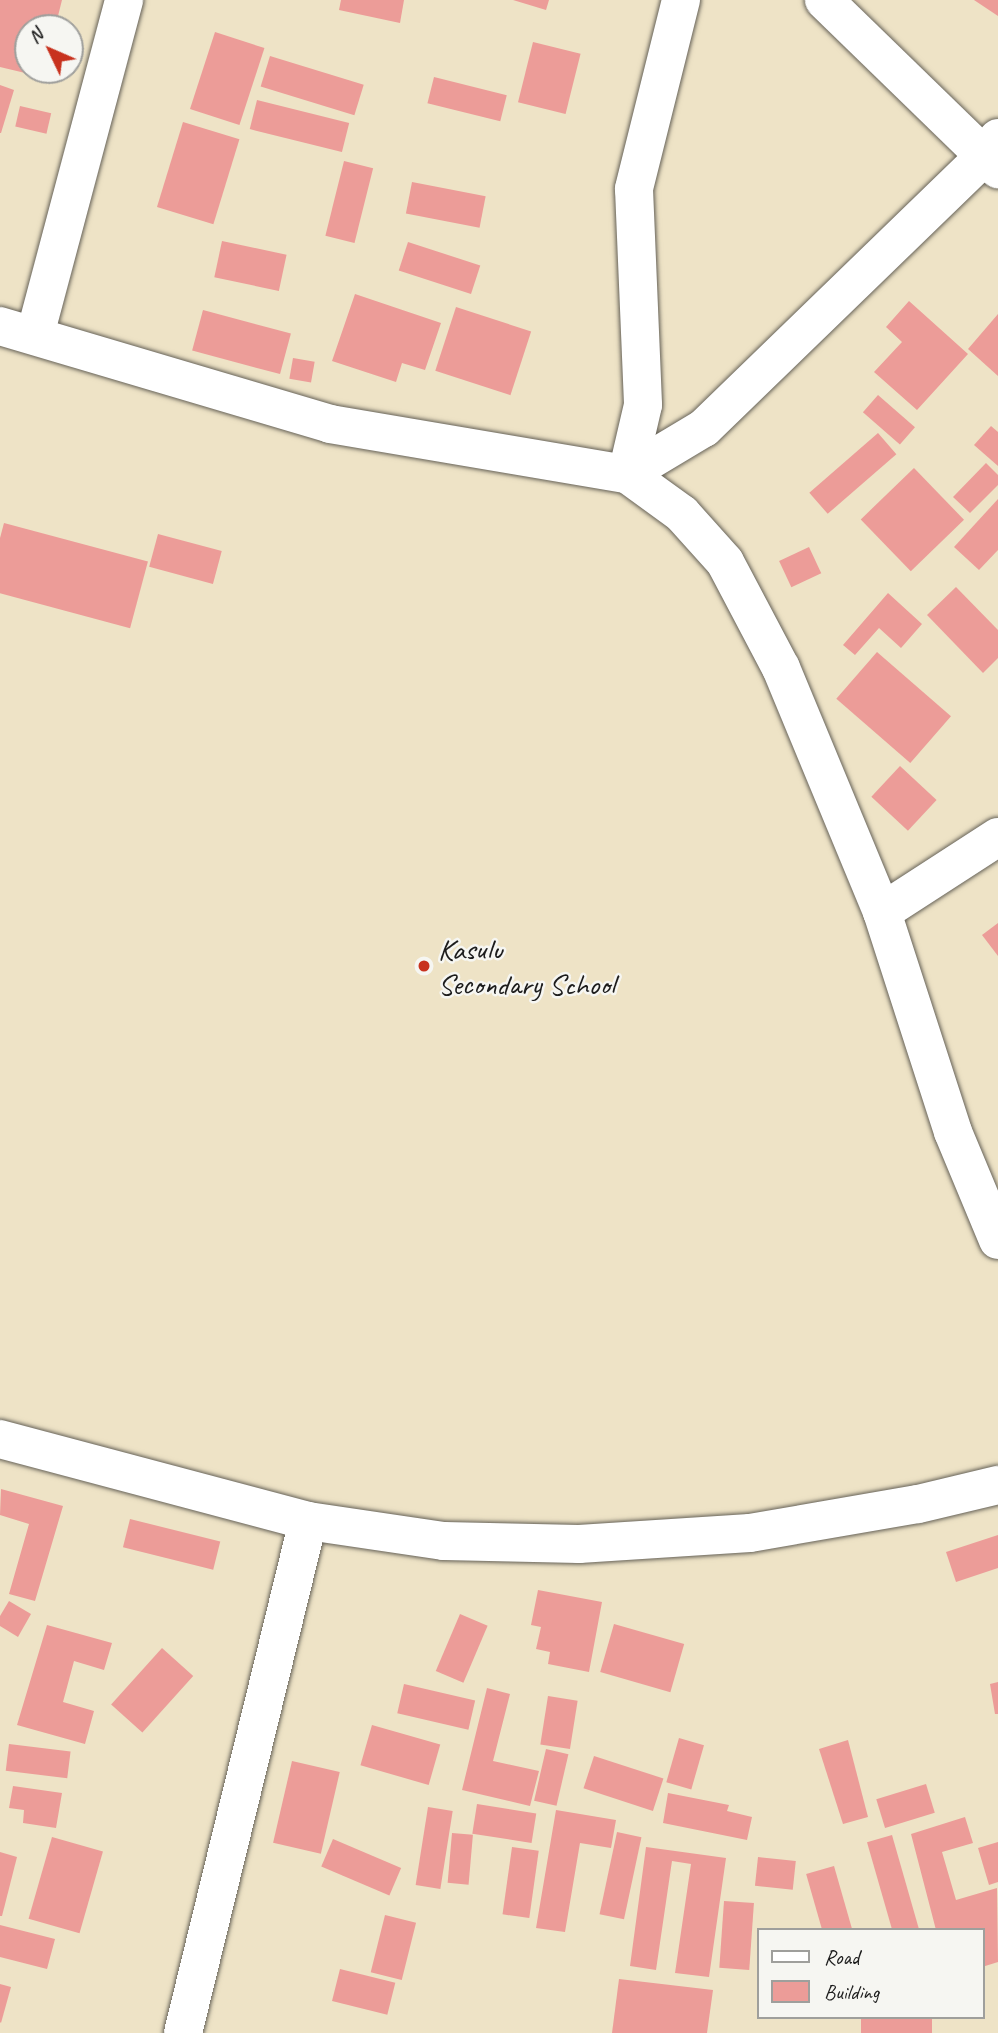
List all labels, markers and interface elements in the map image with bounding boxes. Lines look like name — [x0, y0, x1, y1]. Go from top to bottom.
north arrow — [14, 14, 84, 84]
text: N — [23, 23, 48, 48]
place label: Kasulu Secondary School — [438, 931, 613, 1002]
marker: Kasulu Secondary School — [416, 958, 432, 974]
legend — [757, 1928, 984, 2019]
text: Road — [824, 1944, 859, 1970]
text: Building — [824, 1979, 879, 2005]

